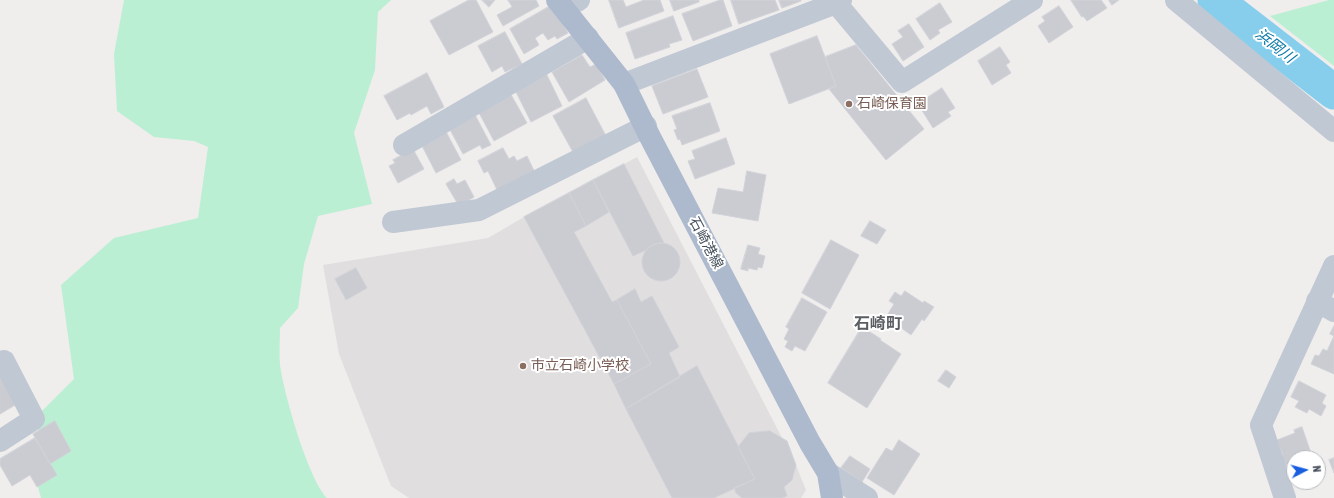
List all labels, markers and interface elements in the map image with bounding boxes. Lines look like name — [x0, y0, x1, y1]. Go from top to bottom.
water label: 浜岡川 — [1252, 25, 1298, 67]
place label: 石崎保育園 — [857, 96, 927, 112]
marker: 石崎保育園 — [844, 99, 854, 109]
street label: 石崎港線 — [685, 214, 727, 272]
district label: 石崎町 — [854, 314, 902, 334]
place label: 市立石崎小学校 — [531, 358, 629, 374]
marker: 市立石崎小学校 — [518, 361, 528, 371]
north arrow — [1286, 450, 1326, 490]
text: N — [1311, 465, 1323, 473]

